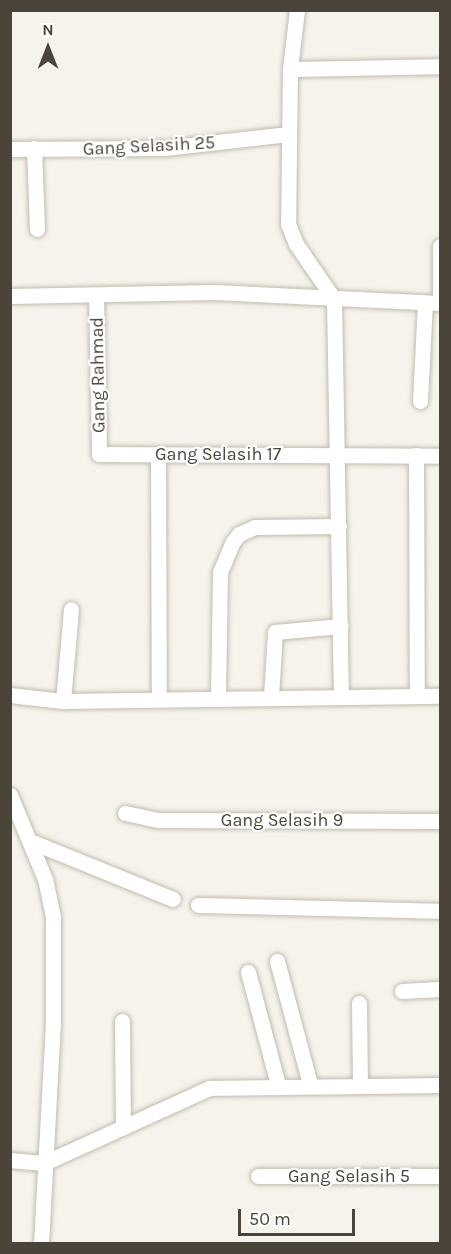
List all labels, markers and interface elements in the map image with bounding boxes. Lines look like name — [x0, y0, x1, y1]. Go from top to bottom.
north arrow — [18, 18, 78, 78]
text: N — [42, 20, 54, 39]
street label: Gang Selasih 25 — [82, 132, 216, 160]
street label: Gang Rahmad — [86, 317, 110, 433]
street label: Gang Selasih 17 — [155, 443, 281, 465]
street label: Gang Selasih 9 — [221, 809, 343, 831]
street label: Gang Selasih 5 — [288, 1165, 410, 1187]
scale bar — [241, 1197, 358, 1235]
text: 50 m — [249, 1208, 291, 1230]

